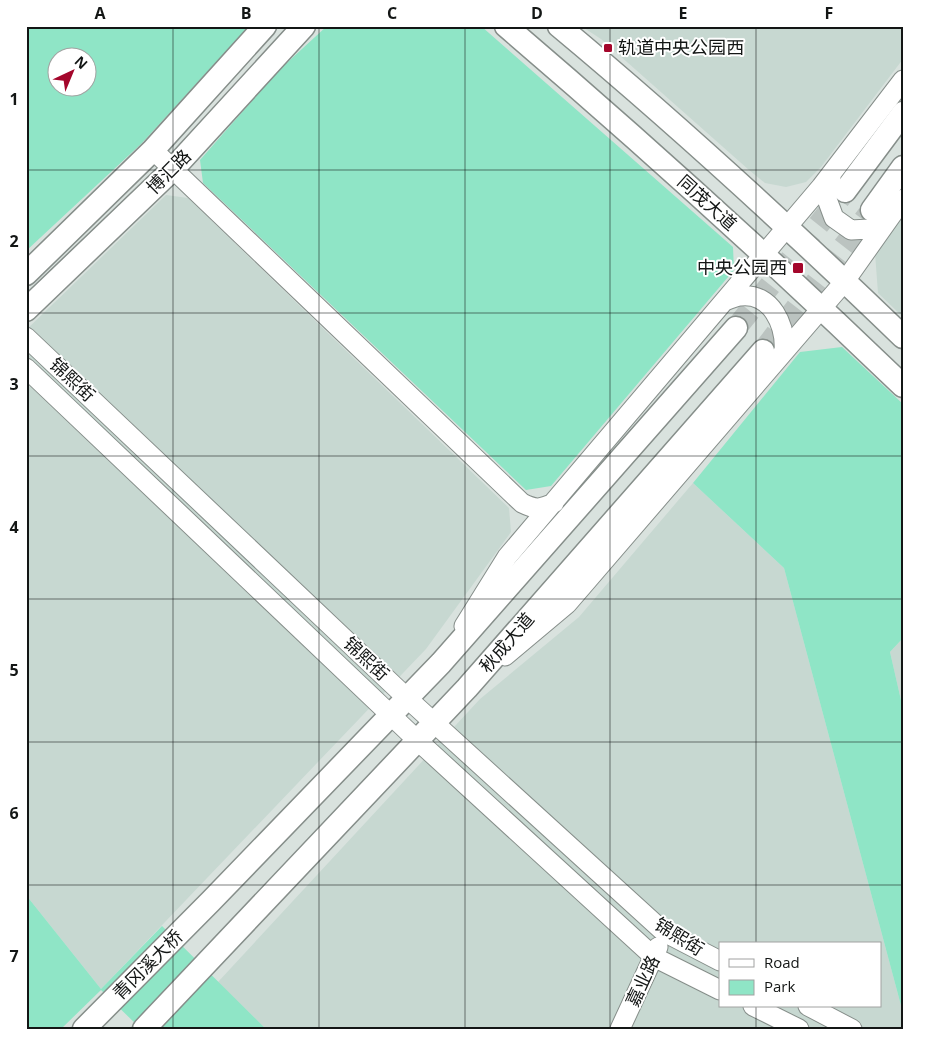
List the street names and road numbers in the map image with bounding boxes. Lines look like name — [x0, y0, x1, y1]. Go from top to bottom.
street label: 博汇路 — [141, 144, 196, 199]
street label: 同茂大道 — [673, 169, 742, 235]
street label: 锦熙街 — [45, 352, 101, 406]
street label: 秋成大道 — [474, 607, 539, 677]
street label: 锦熙街 — [339, 631, 395, 685]
street label: 锦熙街 — [650, 912, 709, 961]
street label: 青冈溪大桥 — [107, 924, 188, 1005]
street label: 嘉业路 — [620, 951, 664, 1010]

